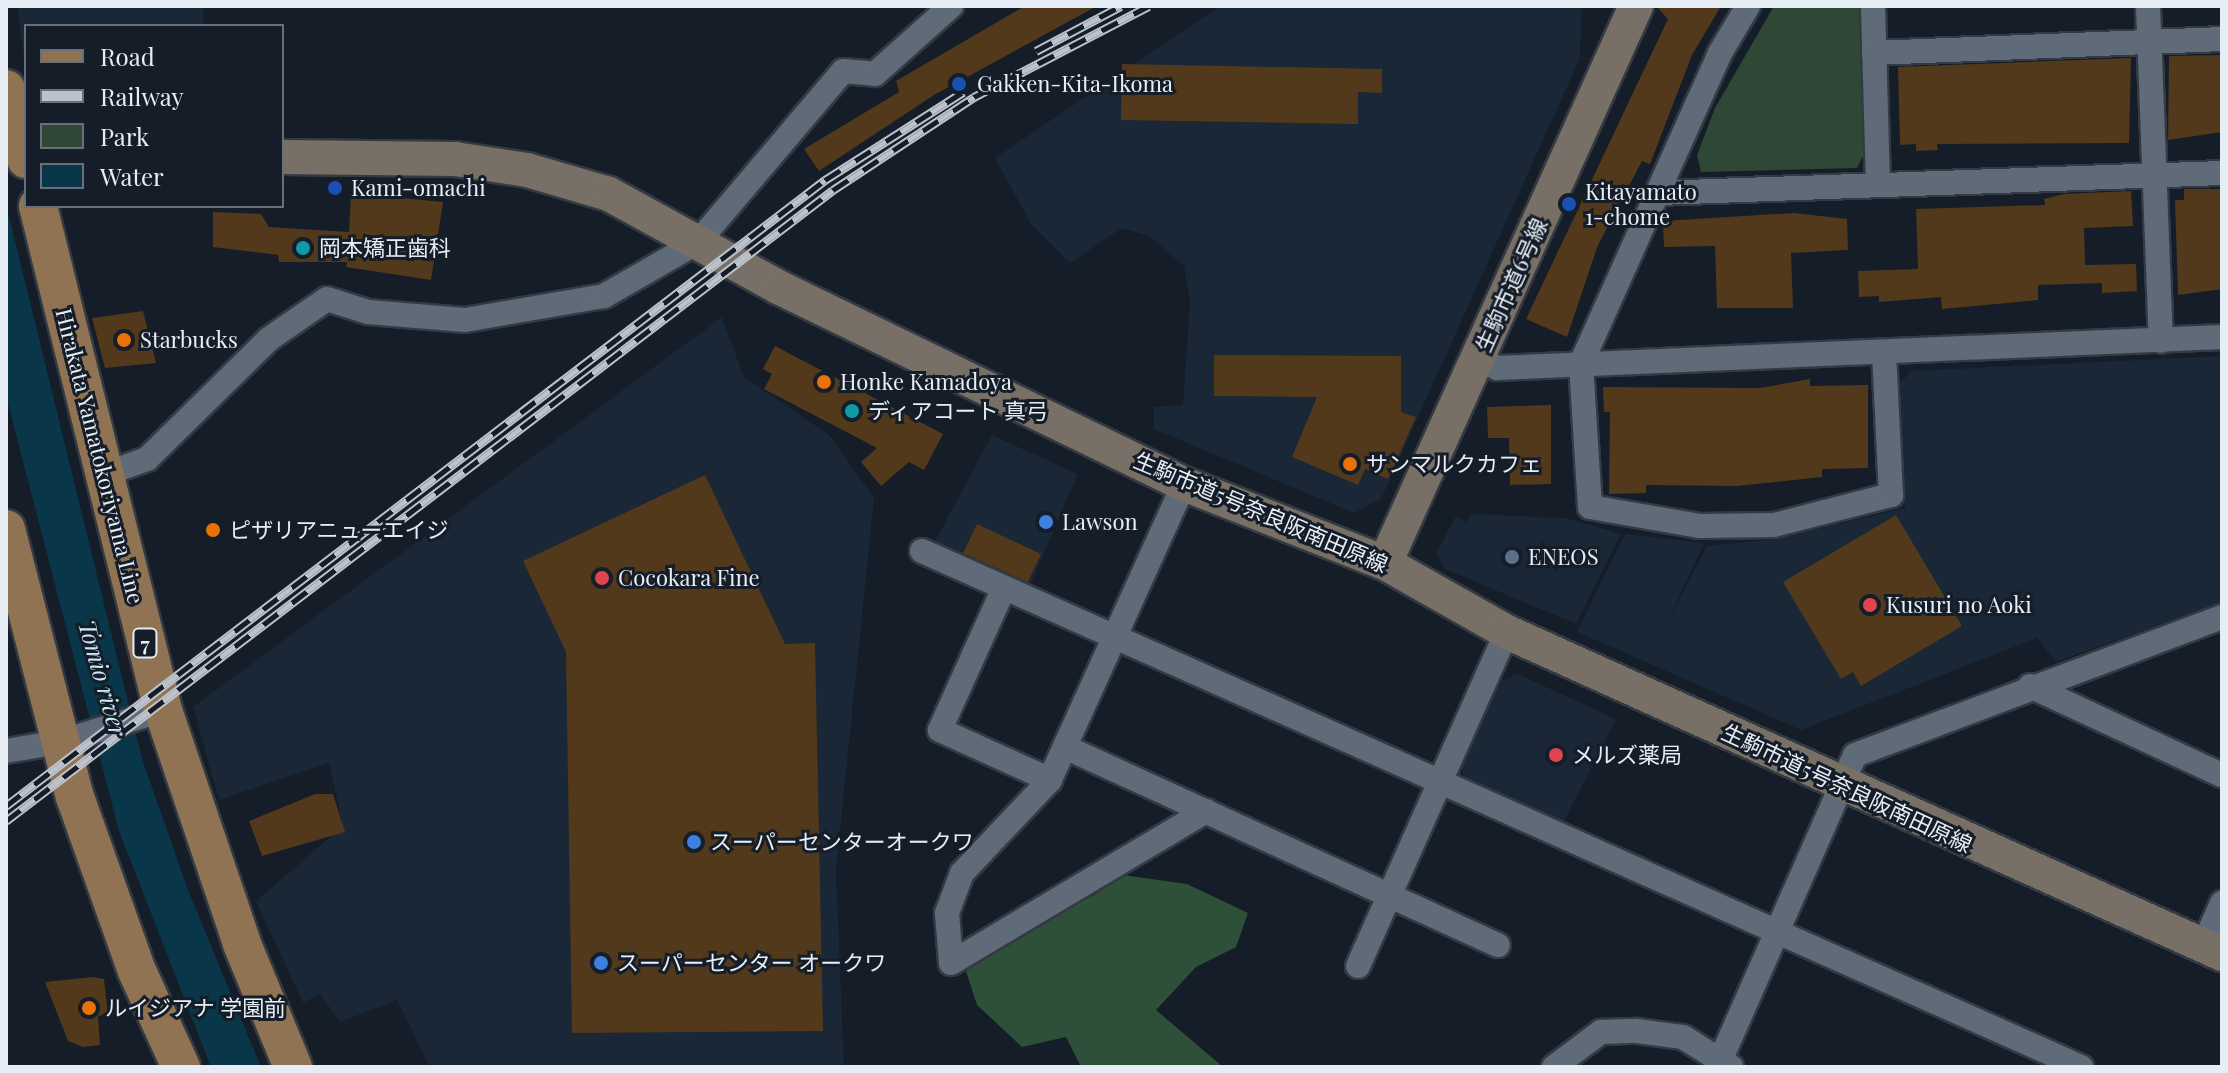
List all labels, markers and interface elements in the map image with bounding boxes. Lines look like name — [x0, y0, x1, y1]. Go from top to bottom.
legend — [24, 24, 284, 208]
text: Road — [100, 40, 155, 72]
place label: Gakken-Kita-Ikoma — [977, 71, 1173, 97]
marker: Gakken-Kita-Ikoma — [948, 73, 970, 95]
text: Railway — [100, 80, 184, 112]
text: Park — [100, 120, 149, 152]
text: Water — [100, 160, 164, 192]
place label: Kami-omachi — [351, 175, 486, 201]
place label: Kitayamato 1-chome — [1585, 178, 1697, 230]
marker: Kami-omachi — [326, 179, 344, 197]
marker: Kitayamato 1-chome — [1560, 195, 1578, 213]
street label: 生駒市道6号線 — [1470, 214, 1552, 356]
place label: 岡本矯正歯科 — [319, 235, 451, 261]
marker: 岡本矯正歯科 — [294, 239, 312, 257]
street label: Hirakata Yamatokoriyama Line — [50, 305, 150, 607]
place label: Starbucks — [140, 327, 238, 353]
marker: Starbucks — [115, 331, 133, 349]
place label: Honke Kamadoya — [840, 369, 1012, 395]
marker: Honke Kamadoya — [815, 373, 833, 391]
place label: ディアコート 真弓 — [868, 398, 1049, 424]
marker: ディアコート 真弓 — [843, 402, 861, 420]
street label: 生駒市道5号奈良阪南田原線 — [1130, 446, 1392, 578]
place label: サンマルクカフェ — [1366, 451, 1542, 477]
marker: サンマルクカフェ — [1341, 455, 1359, 473]
place label: Lawson — [1062, 509, 1138, 535]
marker: Lawson — [1037, 513, 1055, 531]
place label: ピザリアニューエイジ — [229, 517, 449, 543]
marker: ピザリアニューエイジ — [204, 521, 222, 539]
place label: ENEOS — [1528, 544, 1599, 570]
marker: ENEOS — [1503, 548, 1521, 566]
place label: Cocokara Fine — [618, 565, 760, 591]
marker: Cocokara Fine — [593, 569, 611, 587]
place label: Kusuri no Aoki — [1886, 592, 2032, 618]
marker: Kusuri no Aoki — [1861, 596, 1879, 614]
water label: Tomio river — [73, 616, 133, 740]
road number: 7 — [131, 627, 159, 659]
street label: 生駒市道5号奈良阪南田原線 — [1718, 718, 1976, 858]
place label: メルズ薬局 — [1572, 742, 1682, 768]
marker: メルズ薬局 — [1547, 746, 1565, 764]
place label: スーパーセンターオークワ — [710, 829, 974, 855]
marker: スーパーセンターオークワ — [685, 833, 703, 851]
place label: スーパーセンター オークワ — [617, 950, 886, 976]
marker: スーパーセンター オークワ — [592, 954, 610, 972]
place label: ルイジアナ 学園前 — [105, 995, 286, 1021]
marker: ルイジアナ 学園前 — [80, 999, 98, 1017]

